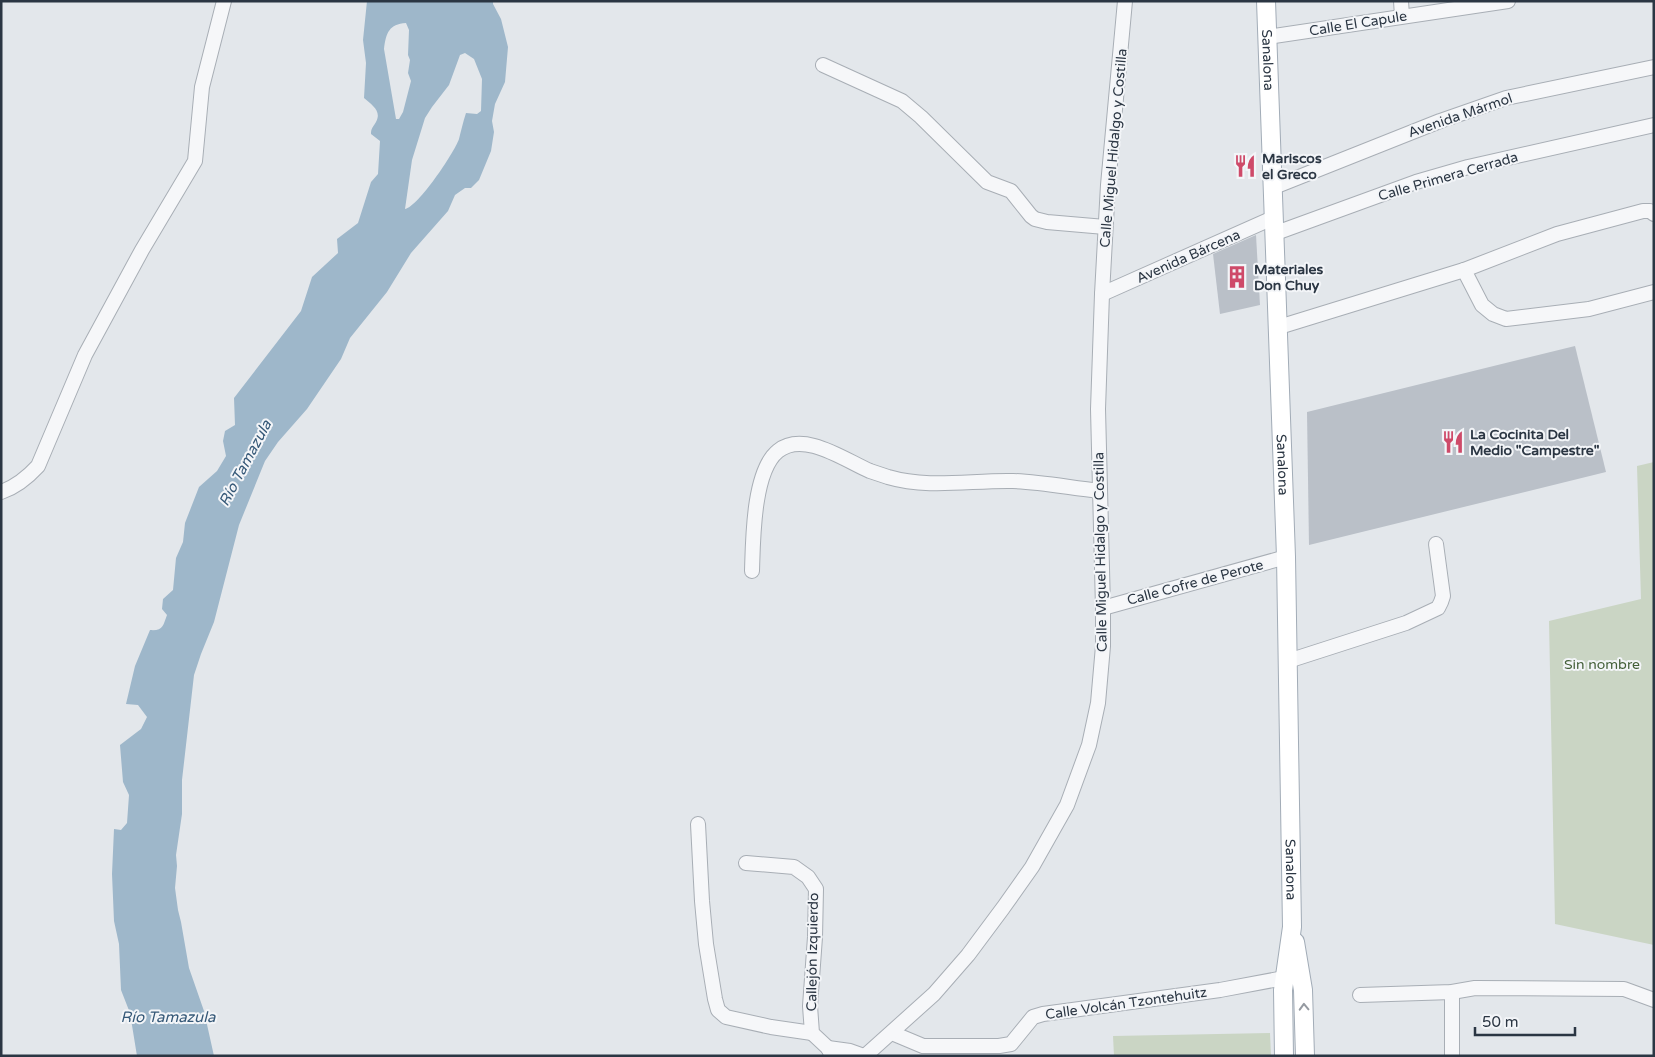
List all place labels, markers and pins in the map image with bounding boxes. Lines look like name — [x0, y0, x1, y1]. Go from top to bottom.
place label: Mariscos el Greco — [1262, 150, 1322, 183]
restaurant icon: Mariscos el Greco — [1232, 153, 1258, 179]
place label: Materiales Don Chuy — [1254, 261, 1324, 294]
building icon: Materiales Don Chuy — [1224, 264, 1250, 290]
place label: La Cocinita Del Medio "Campestre" — [1470, 426, 1600, 459]
restaurant icon: La Cocinita Del Medio "Campestre" — [1440, 429, 1466, 455]

